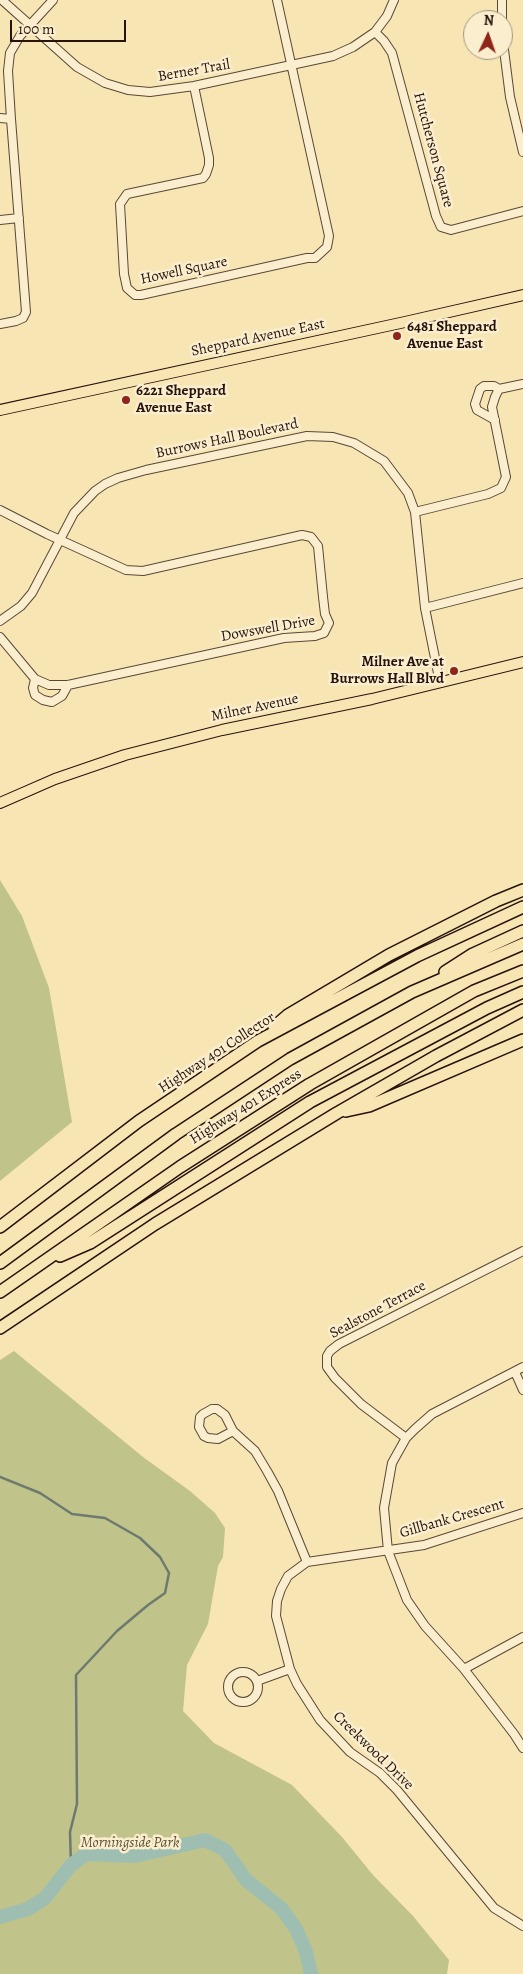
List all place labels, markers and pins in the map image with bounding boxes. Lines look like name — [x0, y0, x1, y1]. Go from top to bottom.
place label: 6481 Sheppard Avenue East — [407, 318, 497, 353]
marker: 6481 Sheppard Avenue East — [391, 330, 403, 342]
place label: 6221 Sheppard Avenue East — [136, 382, 226, 417]
marker: 6221 Sheppard Avenue East — [120, 394, 132, 406]
place label: Milner Ave at Burrows Hall Blvd — [330, 653, 444, 688]
marker: Milner Ave at Burrows Hall Blvd — [448, 665, 460, 677]

